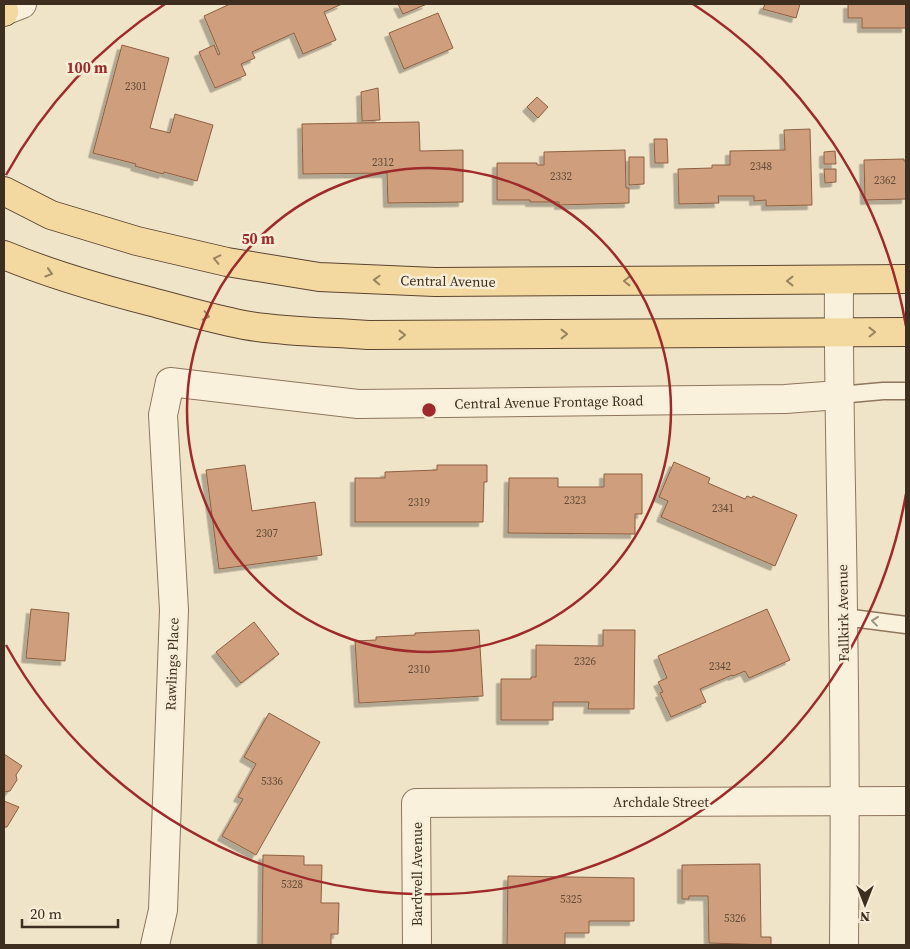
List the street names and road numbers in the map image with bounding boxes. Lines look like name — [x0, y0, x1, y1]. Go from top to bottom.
street label: Central Avenue — [400, 270, 496, 292]
street label: Central Avenue Frontage Road — [454, 390, 644, 414]
street label: Fallkirk Avenue — [832, 564, 854, 662]
street label: Rawlings Place — [160, 617, 184, 711]
street label: Archdale Street — [613, 792, 709, 812]
street label: Bardwell Avenue — [407, 822, 427, 926]

